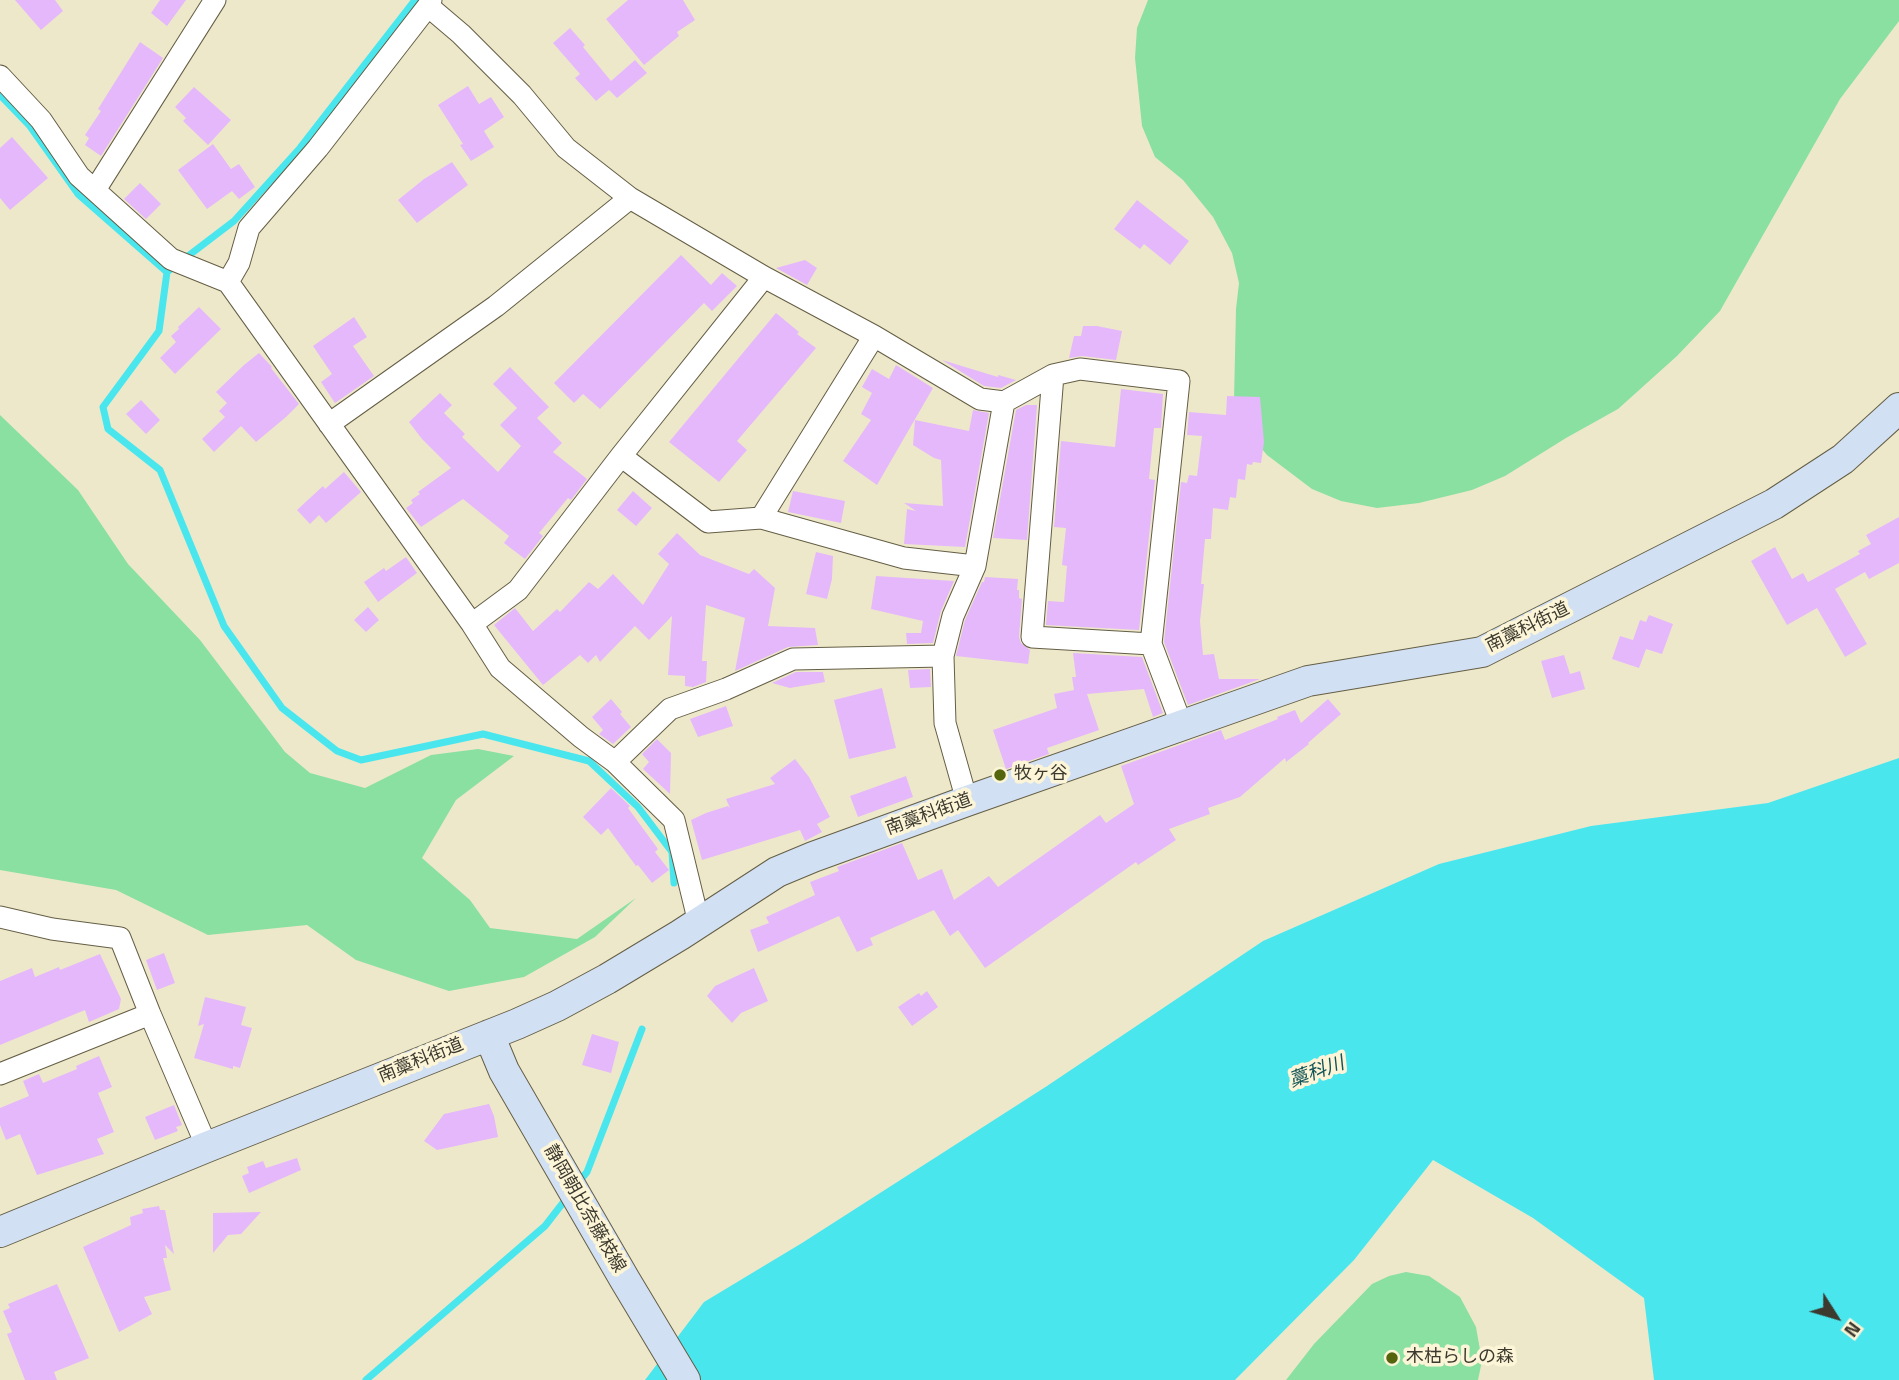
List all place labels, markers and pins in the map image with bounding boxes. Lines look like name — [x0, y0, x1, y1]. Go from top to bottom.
place label: 牧ヶ谷 — [1014, 764, 1068, 786]
marker: 牧ヶ谷 — [992, 767, 1008, 783]
place label: 木枯らしの森 — [1406, 1347, 1514, 1369]
marker: 木枯らしの森 — [1384, 1350, 1400, 1366]

